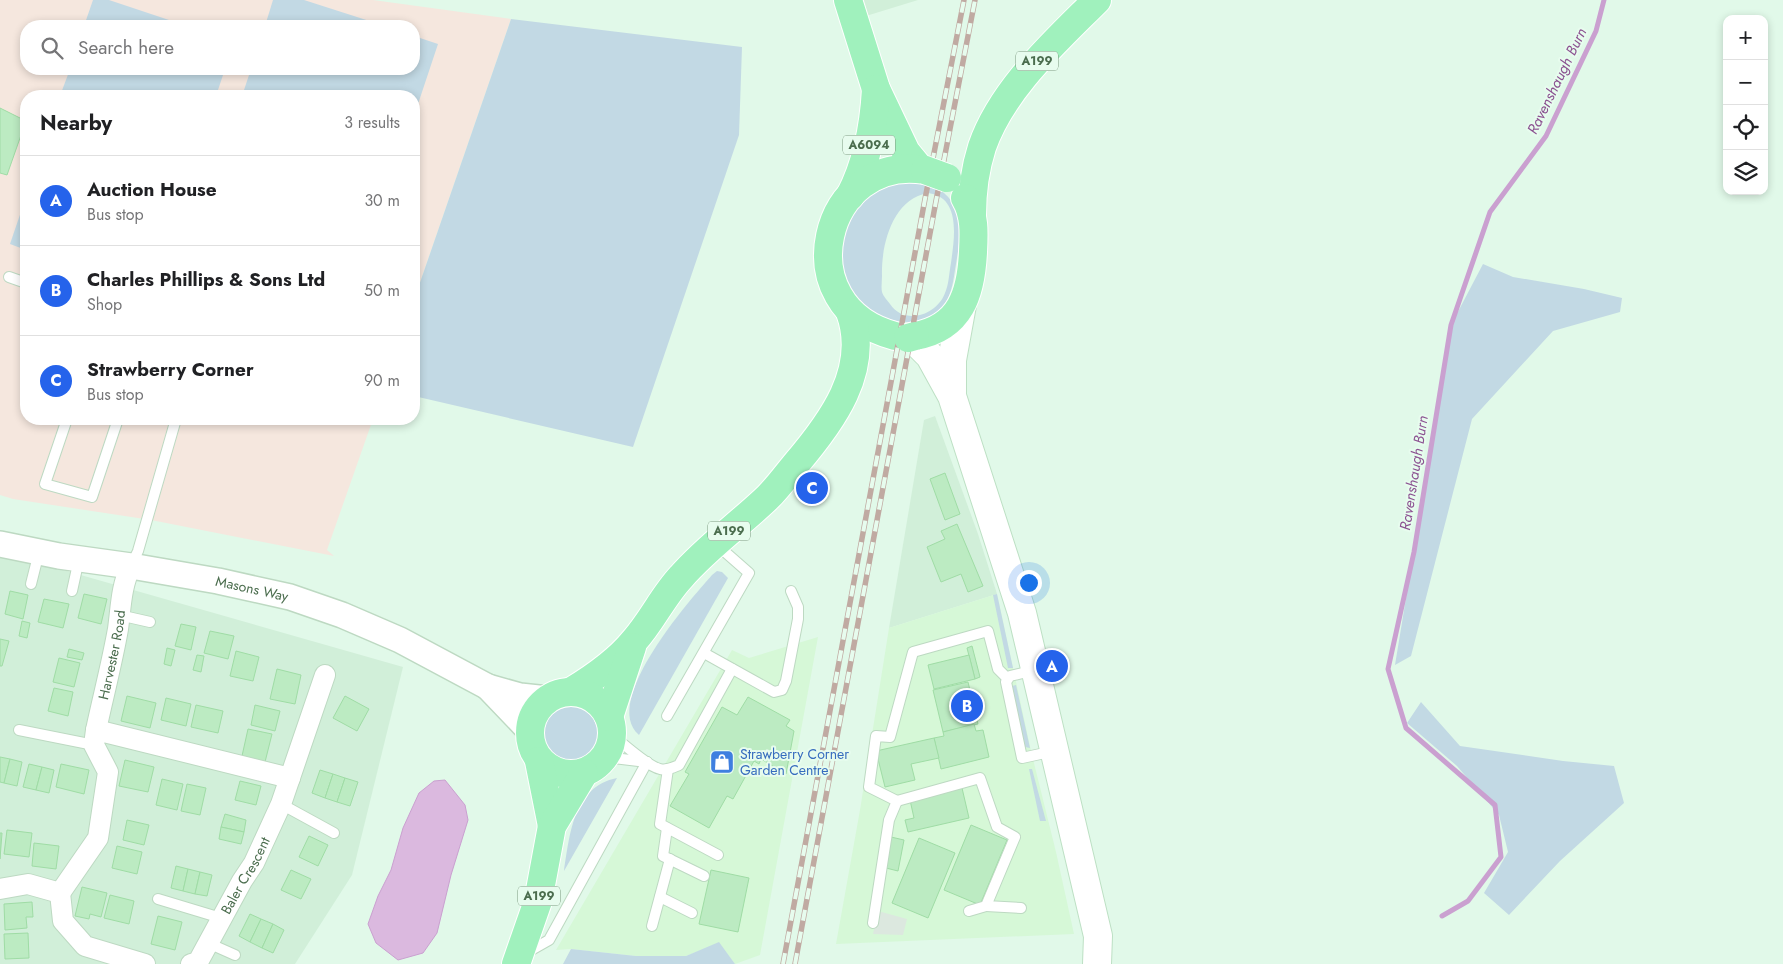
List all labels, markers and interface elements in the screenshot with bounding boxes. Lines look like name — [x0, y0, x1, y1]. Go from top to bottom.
map controls — [1723, 15, 1768, 195]
button: + — [1723, 15, 1768, 60]
search box — [20, 20, 420, 75]
water label: Ravenshaugh Burn — [1522, 24, 1592, 138]
icon: search — [38, 34, 66, 62]
text: Search here — [78, 34, 174, 61]
road number: A199 — [1016, 51, 1058, 70]
button: − — [1723, 60, 1768, 105]
button: locate — [1723, 105, 1768, 150]
text: Nearby — [40, 108, 112, 138]
text: 3 results — [344, 111, 400, 134]
road number: A6094 — [843, 136, 895, 154]
button: layers — [1723, 150, 1768, 195]
text: Auction House — [87, 176, 217, 203]
text: A — [50, 189, 62, 212]
text: 30 m — [364, 189, 400, 212]
text: Bus stop — [87, 203, 144, 226]
text: Charles Phillips & Sons Ltd — [87, 266, 325, 293]
text: B — [51, 279, 61, 302]
text: 50 m — [364, 279, 400, 302]
text: Shop — [87, 293, 122, 316]
text: Strawberry Corner — [87, 356, 254, 383]
text: C — [50, 369, 62, 392]
text: 90 m — [364, 369, 400, 392]
text: Bus stop — [87, 383, 144, 406]
water label: Ravenshaugh Burn — [1394, 414, 1434, 532]
pin: C — [796, 469, 828, 507]
road number: A199 — [708, 522, 750, 540]
your location — [1016, 570, 1042, 596]
street label: Masons Way — [214, 571, 291, 607]
street label: Harvester Road — [93, 609, 130, 702]
pin: A — [1036, 647, 1068, 685]
pin: B — [951, 687, 983, 725]
place label: Strawberry Corner Garden Centre — [740, 744, 849, 780]
shop icon: Strawberry Corner Garden Centre — [709, 749, 735, 775]
street label: Baler Crescent — [216, 833, 275, 918]
road number: A199 — [518, 886, 560, 906]

